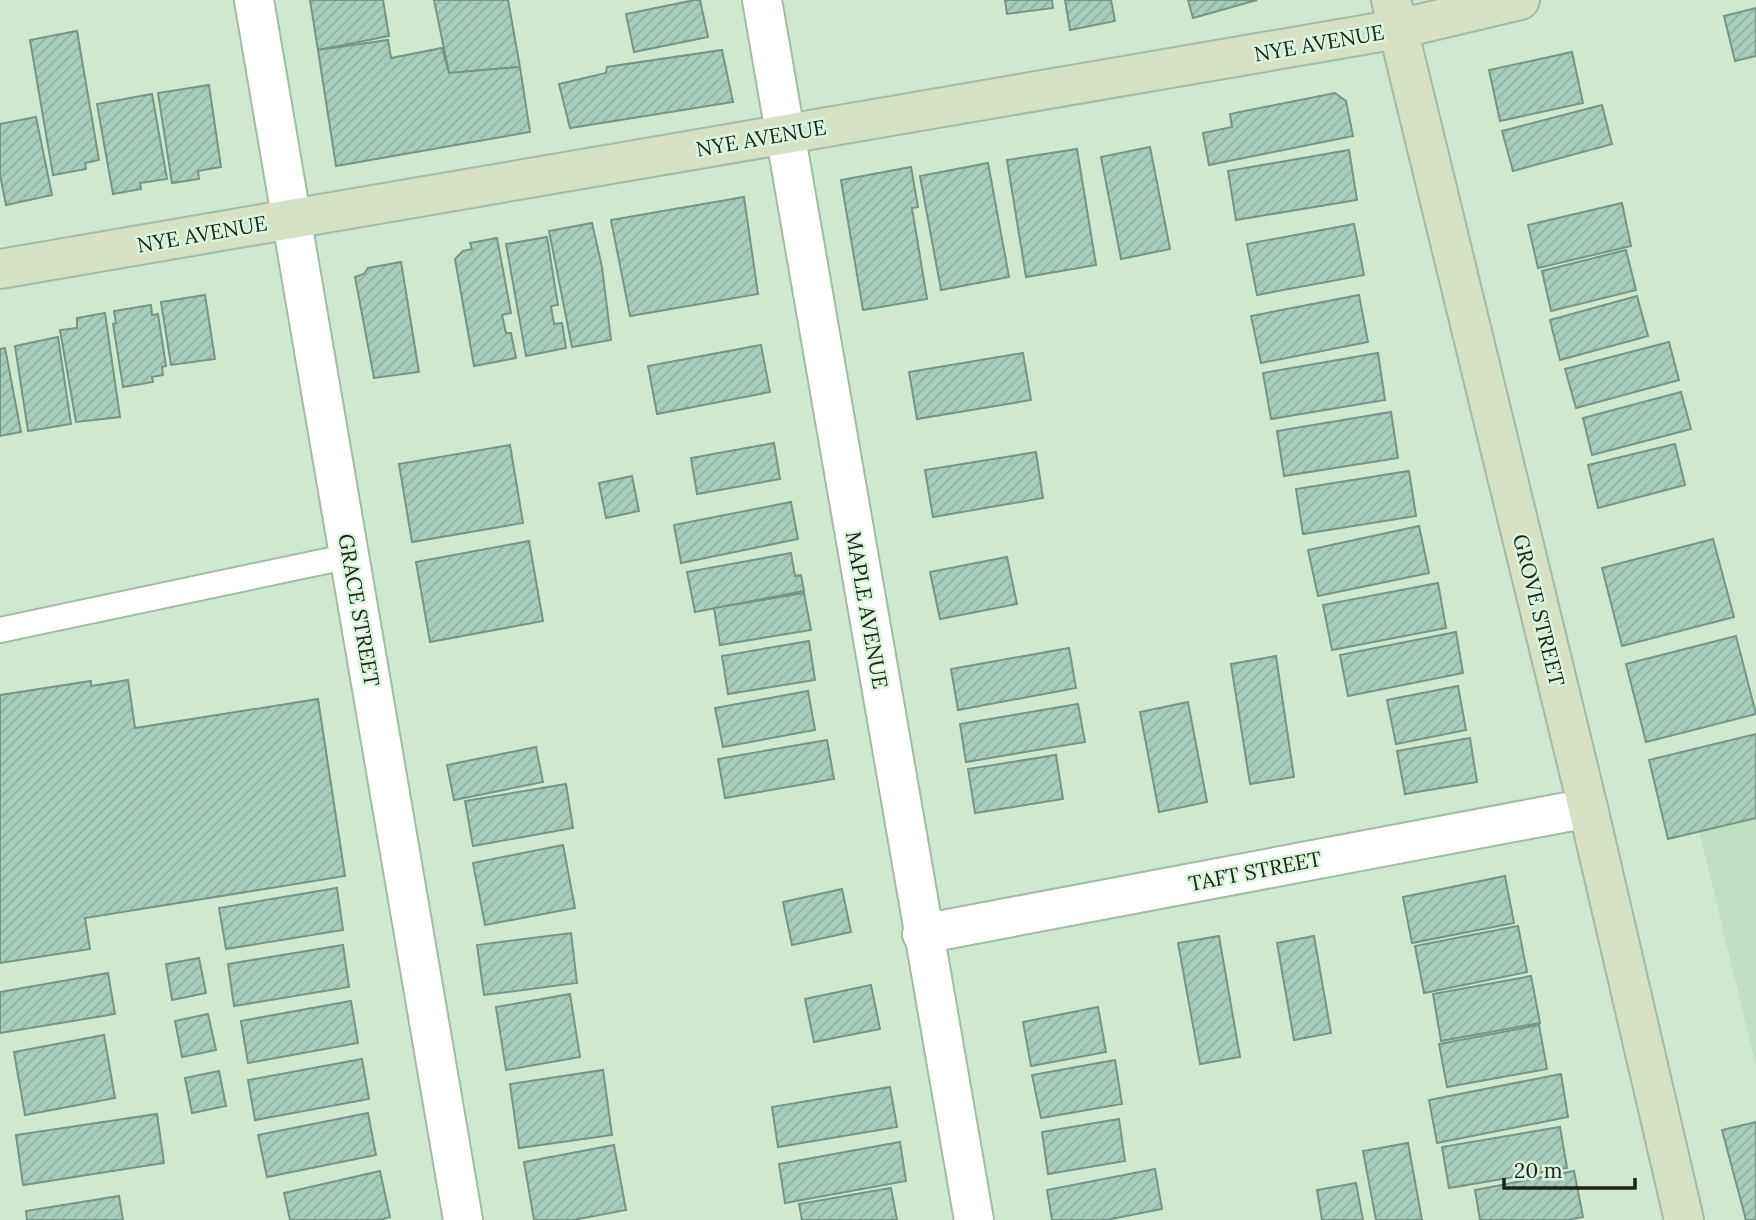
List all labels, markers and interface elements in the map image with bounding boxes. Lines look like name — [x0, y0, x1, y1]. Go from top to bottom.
street label: NYE AVENUE — [1252, 18, 1386, 68]
street label: NYE AVENUE — [694, 113, 828, 163]
street label: NYE AVENUE — [135, 209, 269, 259]
street label: MAPLE AVENUE — [840, 529, 894, 691]
street label: GROVE STREET — [1507, 531, 1571, 689]
street label: GRACE STREET — [332, 532, 386, 688]
street label: TAFT STREET — [1186, 845, 1324, 897]
scale bar — [1504, 1146, 1635, 1190]
text: 20 m — [1514, 1157, 1563, 1184]

